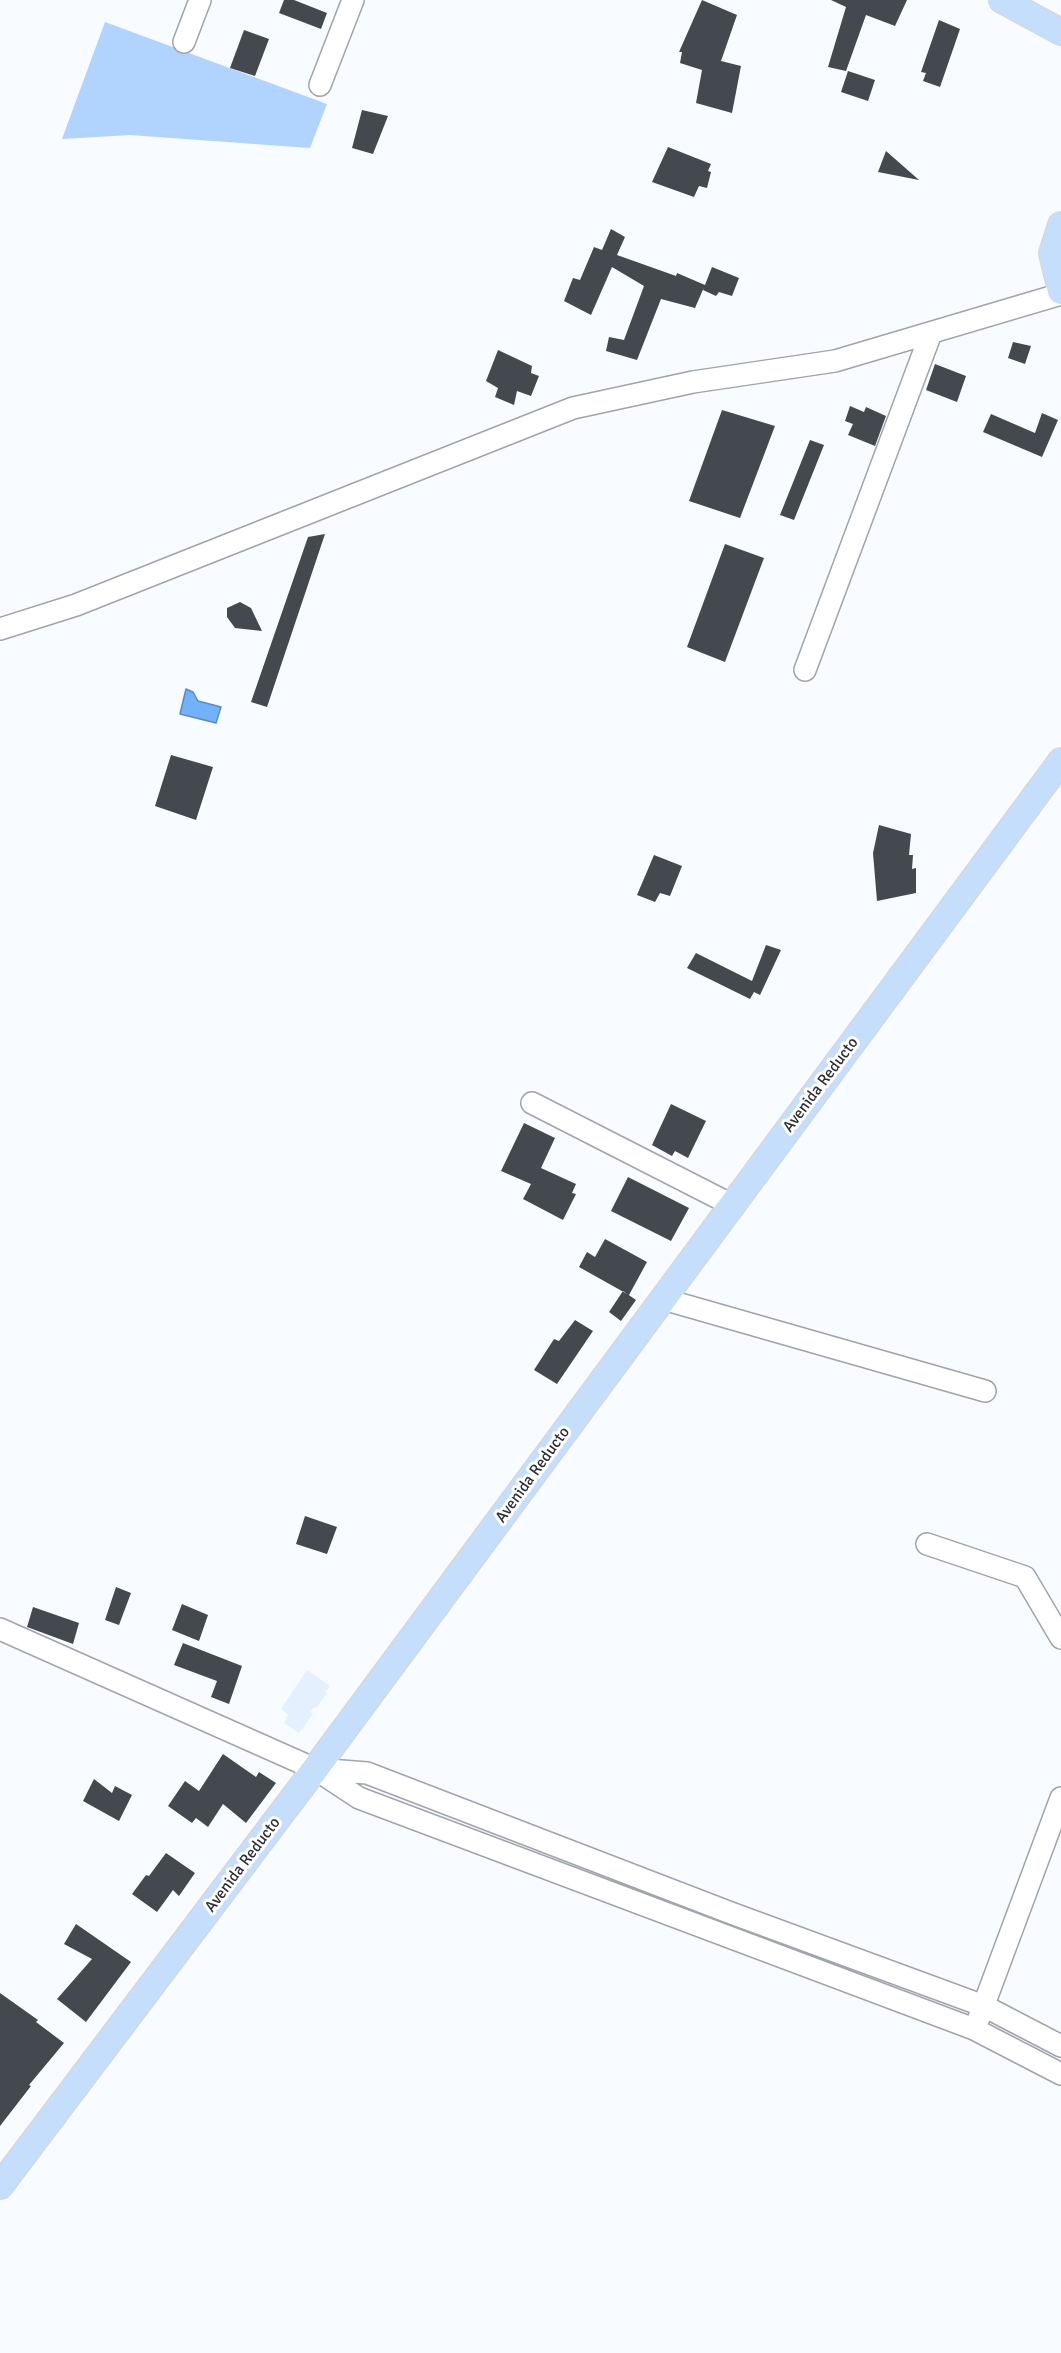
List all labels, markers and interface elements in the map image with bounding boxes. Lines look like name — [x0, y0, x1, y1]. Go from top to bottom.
street label: Avenida Reducto — [779, 1034, 863, 1136]
street label: Avenida Reducto — [492, 1423, 574, 1527]
street label: Avenida Reducto — [201, 1814, 285, 1916]

